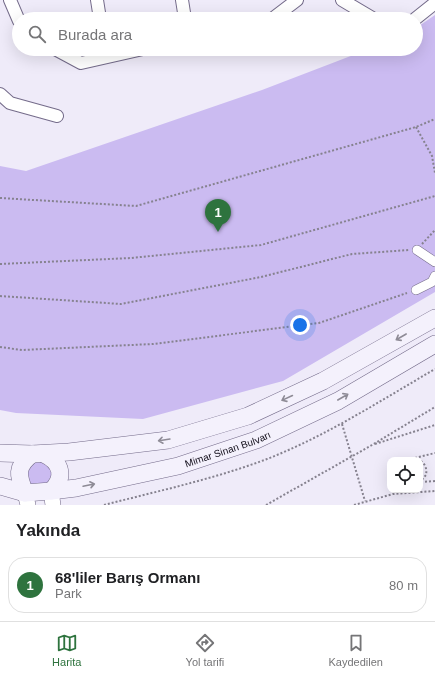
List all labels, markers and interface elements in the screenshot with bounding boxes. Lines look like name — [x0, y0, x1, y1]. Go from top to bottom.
search box — [12, 12, 423, 56]
icon: search — [26, 23, 48, 45]
text: Burada ara — [58, 26, 132, 43]
pin: 1 — [205, 199, 231, 232]
your location — [290, 315, 310, 335]
one-way arrow — [395, 333, 407, 341]
one-way arrow — [337, 393, 349, 401]
one-way arrow — [281, 395, 293, 402]
street label: Mimar Sinan Bulvarı — [183, 428, 272, 469]
one-way arrow — [158, 436, 171, 444]
map controls — [387, 457, 423, 493]
button: locate — [387, 457, 423, 493]
one-way arrow — [82, 481, 95, 489]
text: Yakında — [16, 521, 80, 540]
text: 68'liler Barış Ormanı — [55, 569, 200, 586]
text: 1 — [26, 578, 34, 593]
text: 80 m — [389, 578, 418, 593]
text: Park — [55, 586, 82, 601]
tab: Harita — [52, 632, 81, 668]
tab: Yol tarifi — [186, 632, 224, 668]
tab: Kaydedilen — [328, 632, 383, 668]

